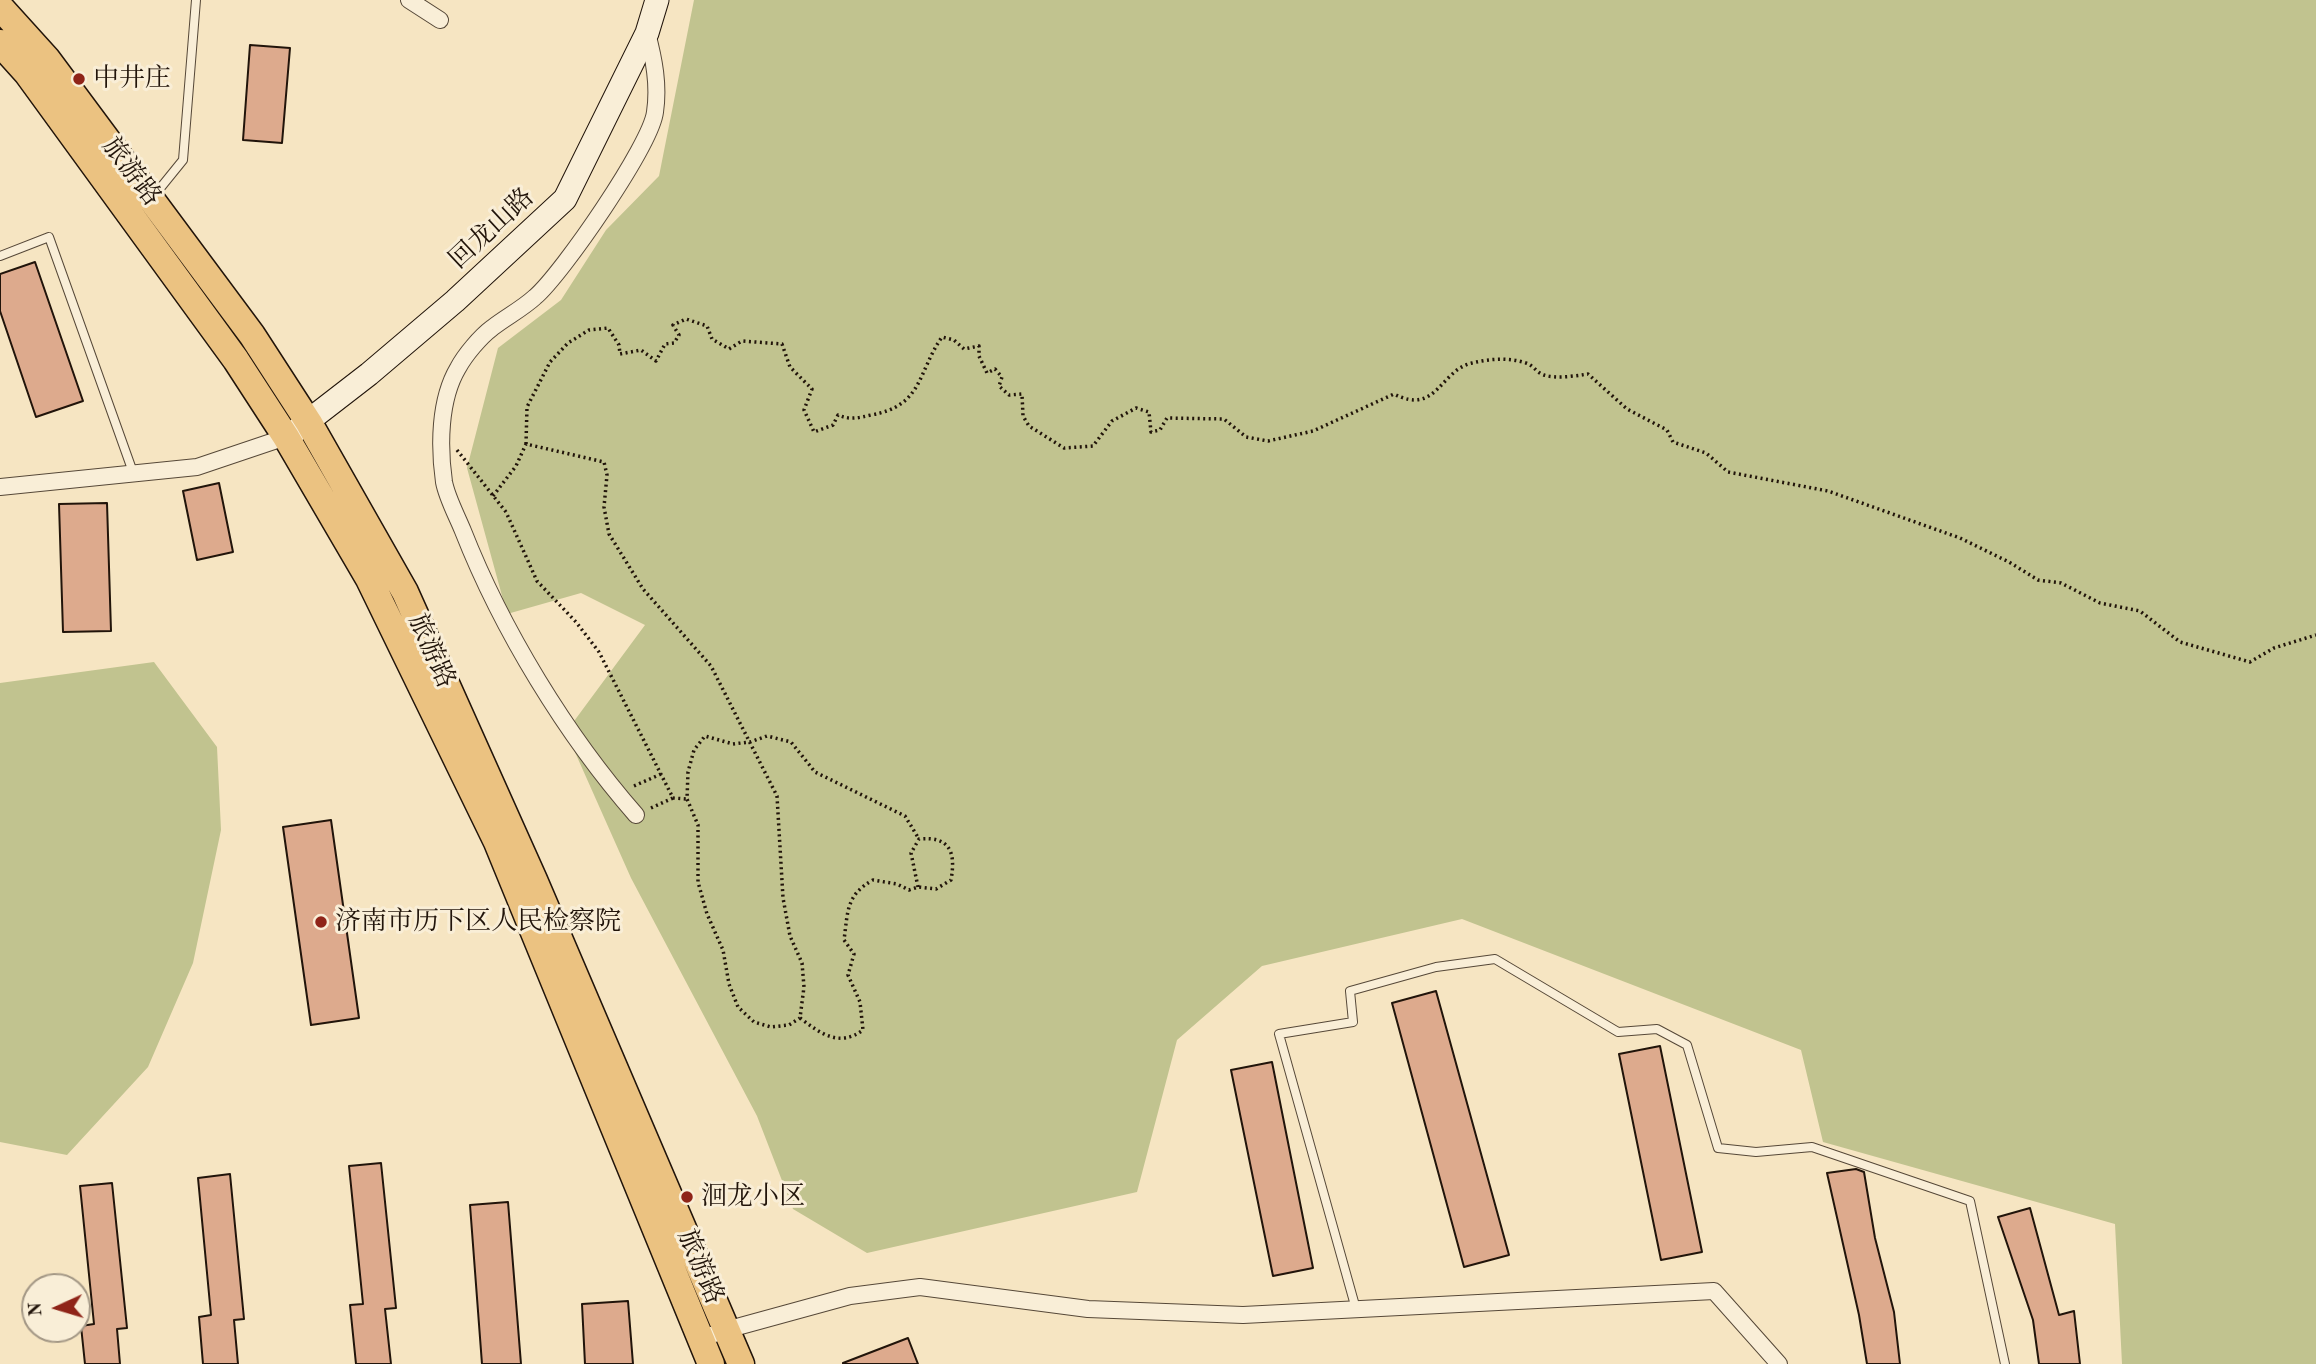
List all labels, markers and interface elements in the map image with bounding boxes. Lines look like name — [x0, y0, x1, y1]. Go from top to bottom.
place label: 中井庄 — [93, 63, 171, 95]
marker: 中井庄 — [71, 71, 87, 87]
street label: 旅游路 — [95, 131, 167, 213]
street label: 回龙山路 — [443, 182, 541, 276]
street label: 旅游路 — [401, 609, 461, 693]
place label: 济南市历下区人民检察院 — [335, 906, 621, 938]
marker: 济南市历下区人民检察院 — [313, 914, 329, 930]
place label: 洄龙小区 — [701, 1181, 805, 1213]
marker: 洄龙小区 — [679, 1189, 695, 1205]
street label: 旅游路 — [670, 1225, 730, 1309]
north arrow — [21, 1273, 91, 1343]
text: N — [27, 1301, 47, 1317]

